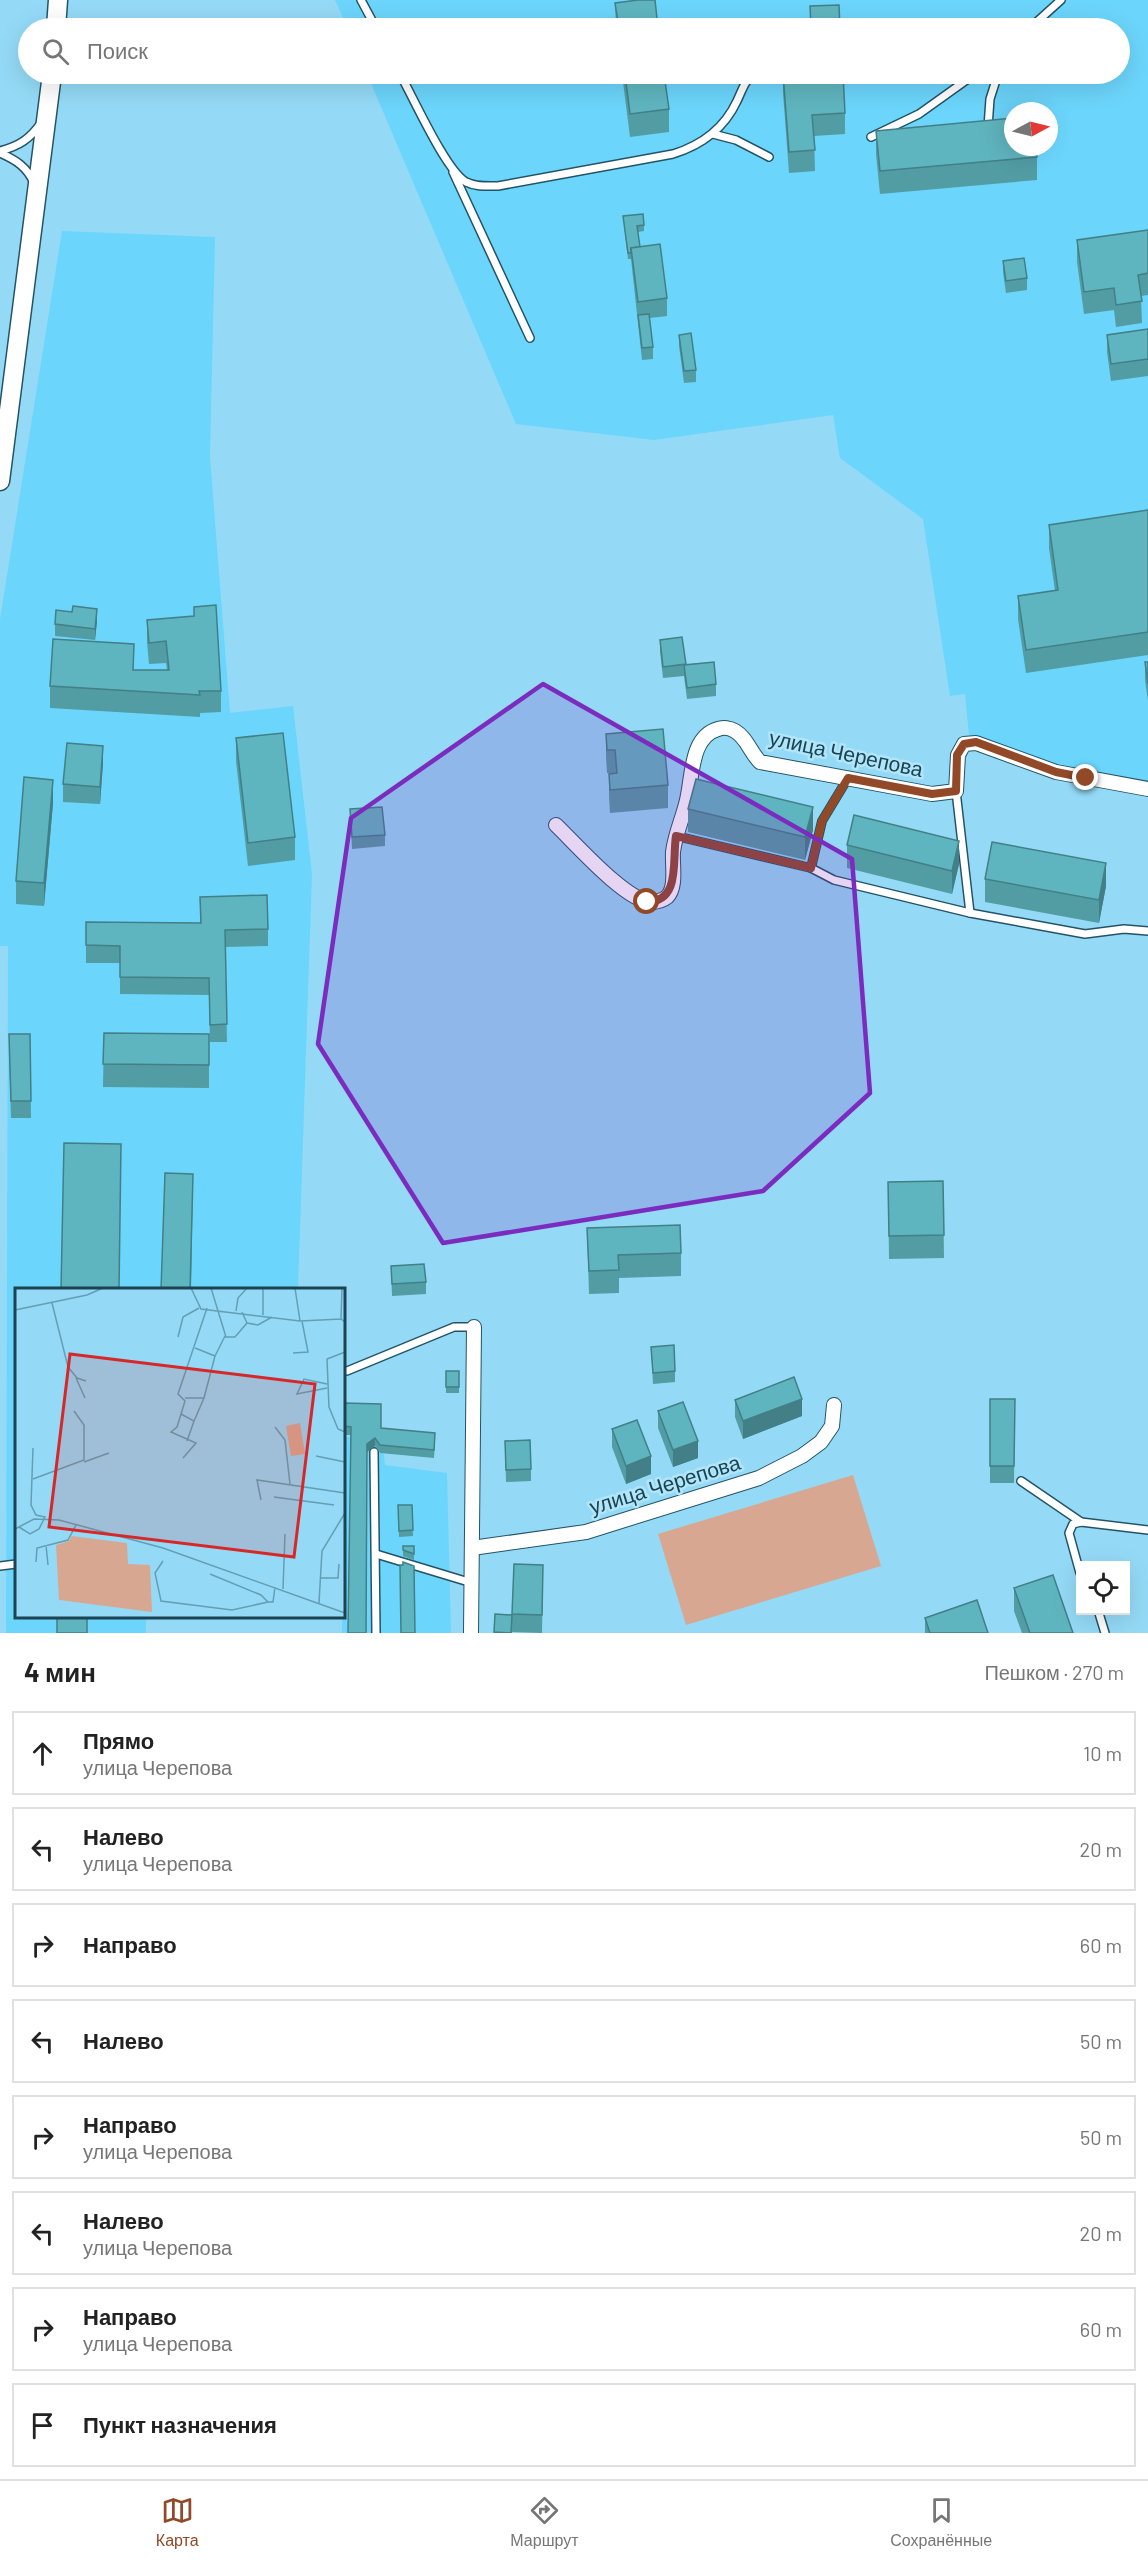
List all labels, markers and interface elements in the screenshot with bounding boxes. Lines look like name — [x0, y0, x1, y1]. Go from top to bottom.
search box — [18, 18, 1130, 84]
icon: search — [39, 35, 72, 68]
text: Поиск — [87, 37, 148, 63]
north arrow — [1004, 102, 1058, 156]
street label: улица Черепова — [767, 724, 926, 781]
route end — [1072, 764, 1098, 790]
route start — [633, 888, 659, 914]
inset map — [15, 1288, 345, 1618]
street label: улица Черепова — [586, 1449, 743, 1518]
map controls — [1076, 1561, 1130, 1615]
button: locate — [1076, 1561, 1130, 1615]
text: 4 мин — [24, 1656, 96, 1687]
text: Пешком · 270 m — [984, 1660, 1124, 1684]
text: Прямо — [83, 1727, 154, 1753]
icon: ahead — [26, 1737, 59, 1770]
text: 10 m — [1083, 1741, 1122, 1765]
text: улица Черепова — [83, 1755, 232, 1779]
text: Налево — [83, 1823, 164, 1849]
icon: left — [26, 1833, 59, 1866]
text: 20 m — [1079, 1837, 1122, 1861]
text: улица Черепова — [83, 1851, 232, 1875]
icon: right — [26, 1929, 59, 1962]
text: Направо — [83, 1931, 177, 1957]
text: 60 m — [1080, 1933, 1122, 1957]
icon: left — [26, 2025, 59, 2058]
text: Налево — [83, 2027, 164, 2053]
text: 50 m — [1080, 2029, 1122, 2053]
text: Направо — [83, 2111, 177, 2137]
icon: right — [26, 2121, 59, 2154]
text: 50 m — [1080, 2125, 1122, 2149]
text: улица Черепова — [83, 2139, 232, 2163]
text: Налево — [83, 2207, 164, 2233]
icon: left — [26, 2217, 59, 2250]
text: 20 m — [1079, 2221, 1122, 2245]
text: улица Черепова — [83, 2235, 232, 2259]
text: Направо — [83, 2303, 177, 2329]
icon: right — [26, 2313, 59, 2346]
text: 60 m — [1080, 2317, 1122, 2341]
text: улица Черепова — [83, 2331, 232, 2355]
icon: arrive — [26, 2409, 59, 2442]
text: Пункт назначения — [83, 2411, 277, 2437]
tab: Карта — [156, 2494, 199, 2550]
tab: Маршрут — [510, 2494, 579, 2550]
tab: Сохранённые — [890, 2494, 992, 2550]

